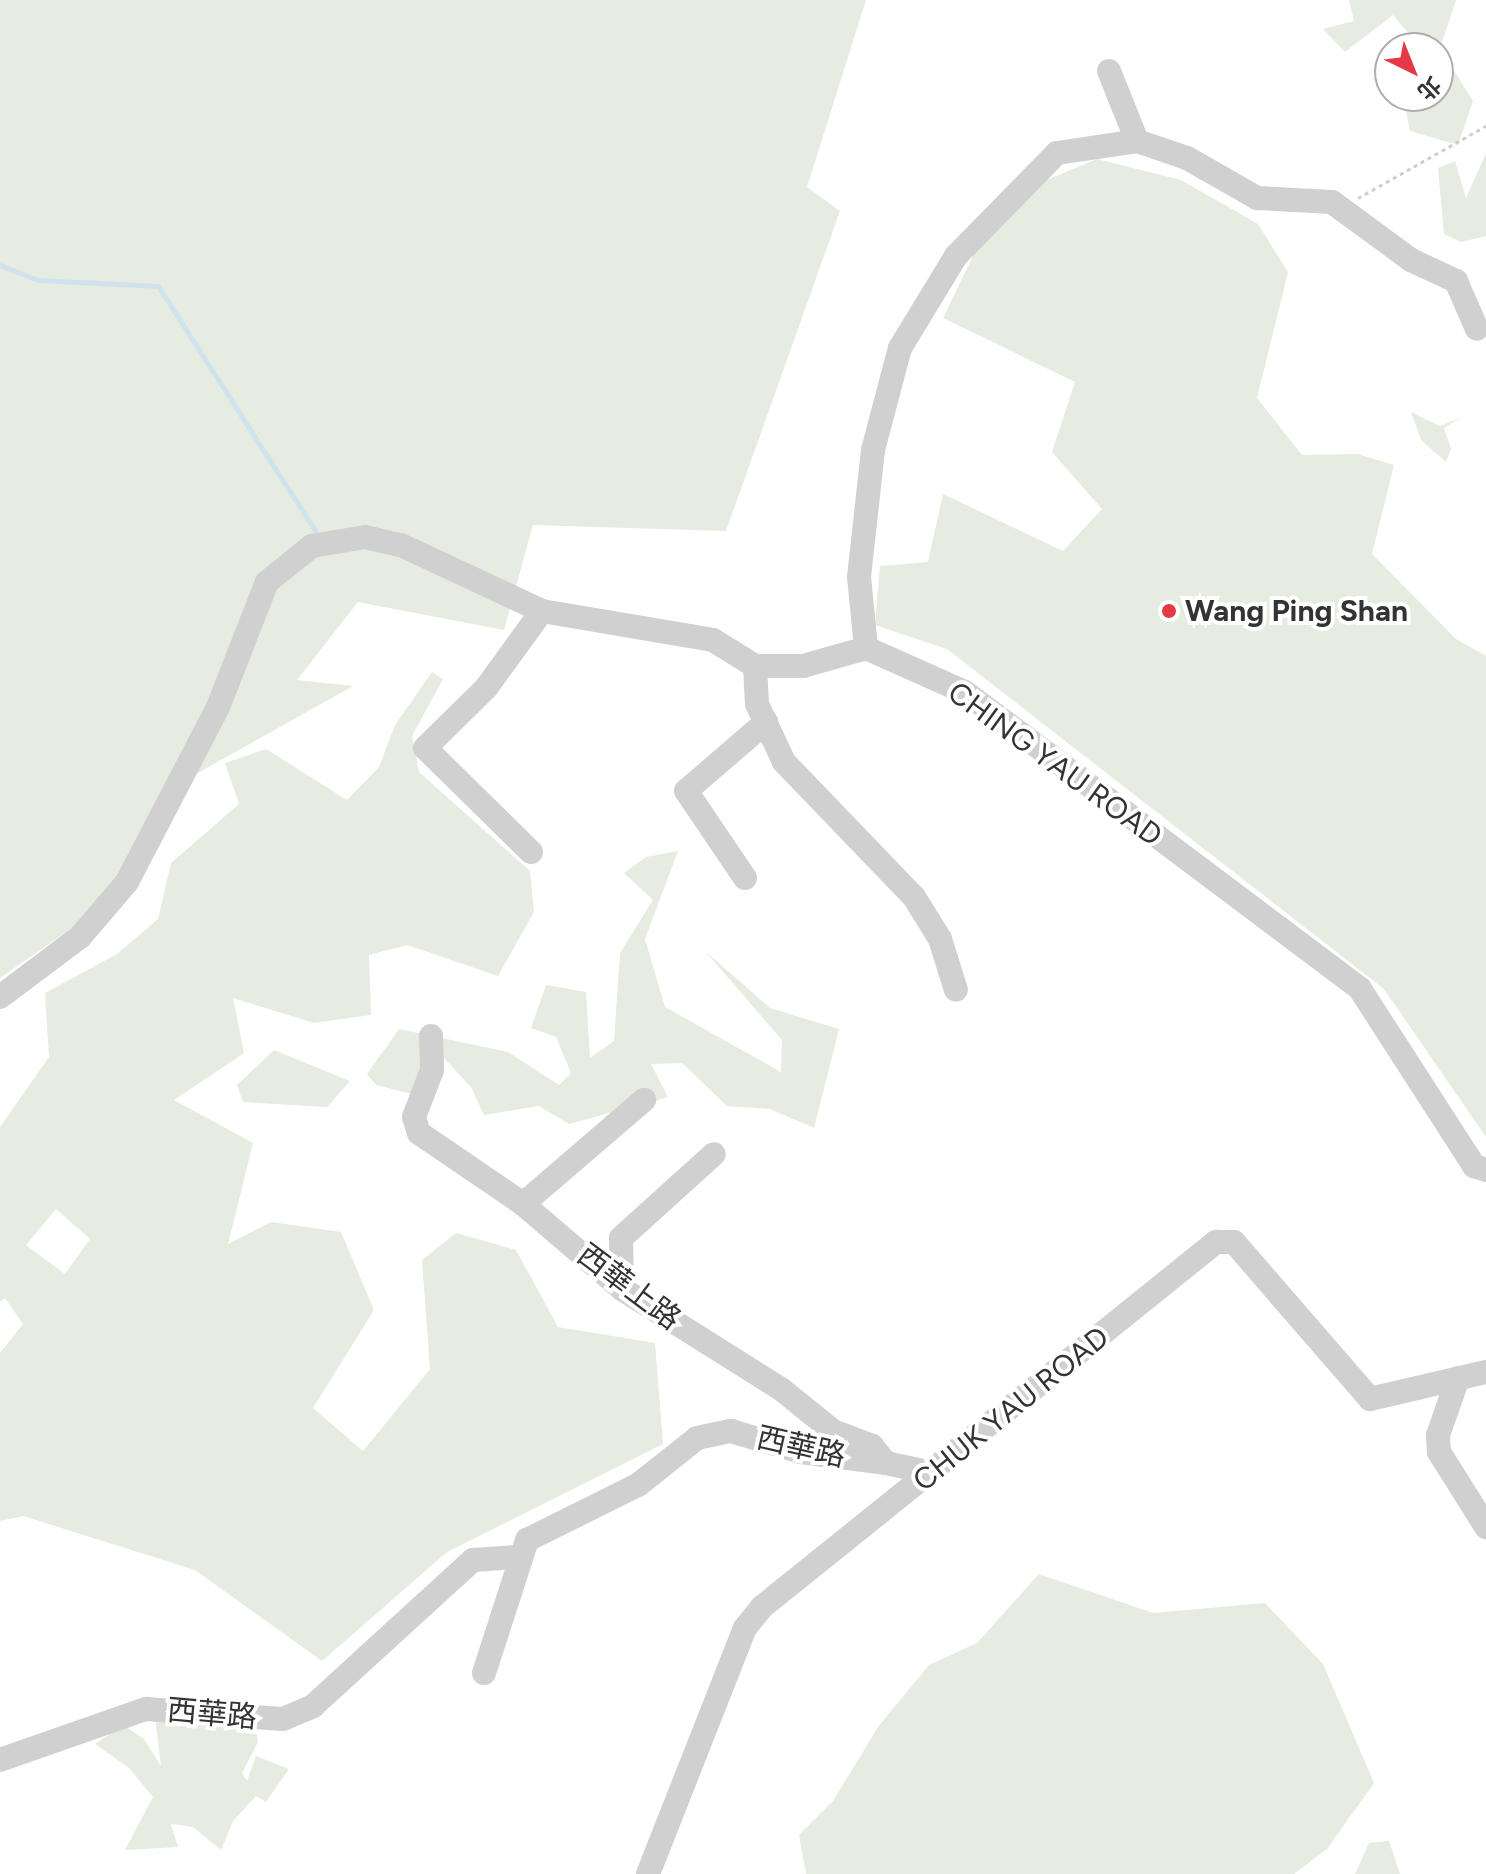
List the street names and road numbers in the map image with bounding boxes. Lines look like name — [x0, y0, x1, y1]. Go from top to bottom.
street label: CHING YAU ROAD — [941, 674, 1169, 854]
street label: 西華上路 — [570, 1237, 688, 1337]
street label: CHUK YAU ROAD — [906, 1319, 1116, 1499]
street label: 西華路 — [753, 1419, 849, 1475]
street label: 西華路 — [166, 1692, 258, 1736]

